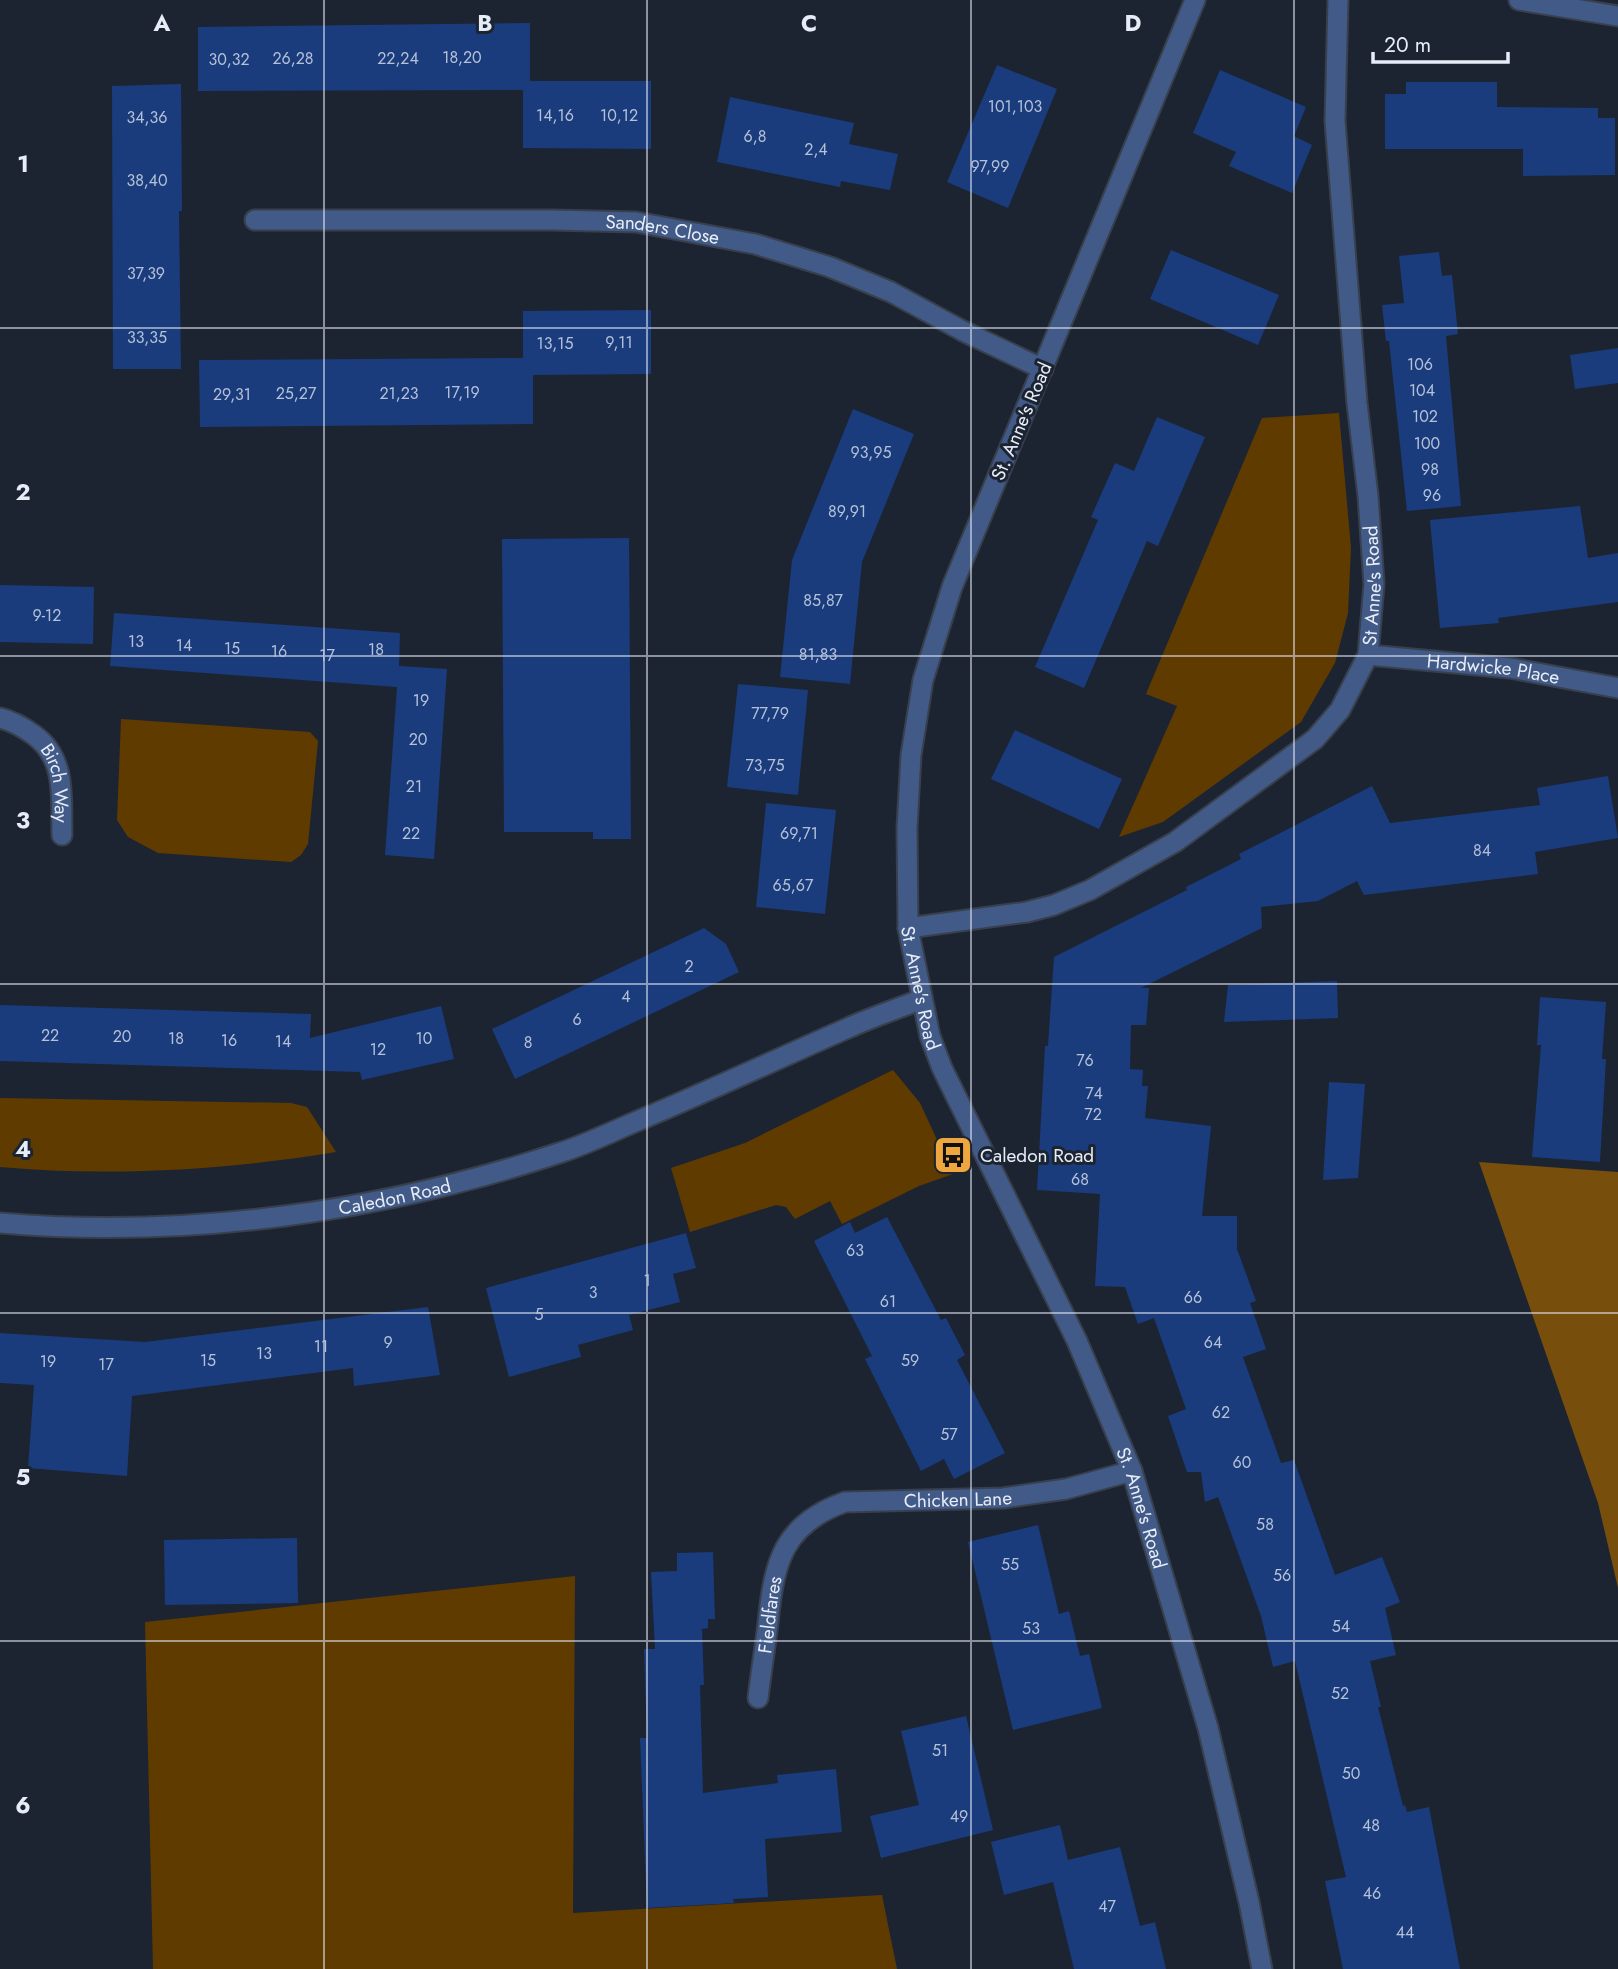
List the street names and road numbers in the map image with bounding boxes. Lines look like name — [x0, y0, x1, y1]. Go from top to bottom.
street label: Sanders Close — [605, 208, 722, 251]
street label: St. Anne's Road — [984, 358, 1058, 484]
street label: St Anne's Road — [1356, 525, 1388, 647]
street label: Hardwicke Place — [1426, 647, 1562, 691]
street label: Birch Way — [34, 738, 75, 823]
street label: St. Anne's Road — [894, 924, 947, 1054]
street label: Caledon Road — [336, 1172, 454, 1222]
street label: St. Anne's Road — [1109, 1443, 1173, 1572]
street label: Chicken Lane — [903, 1484, 1014, 1515]
street label: Fieldfares — [751, 1573, 789, 1655]

